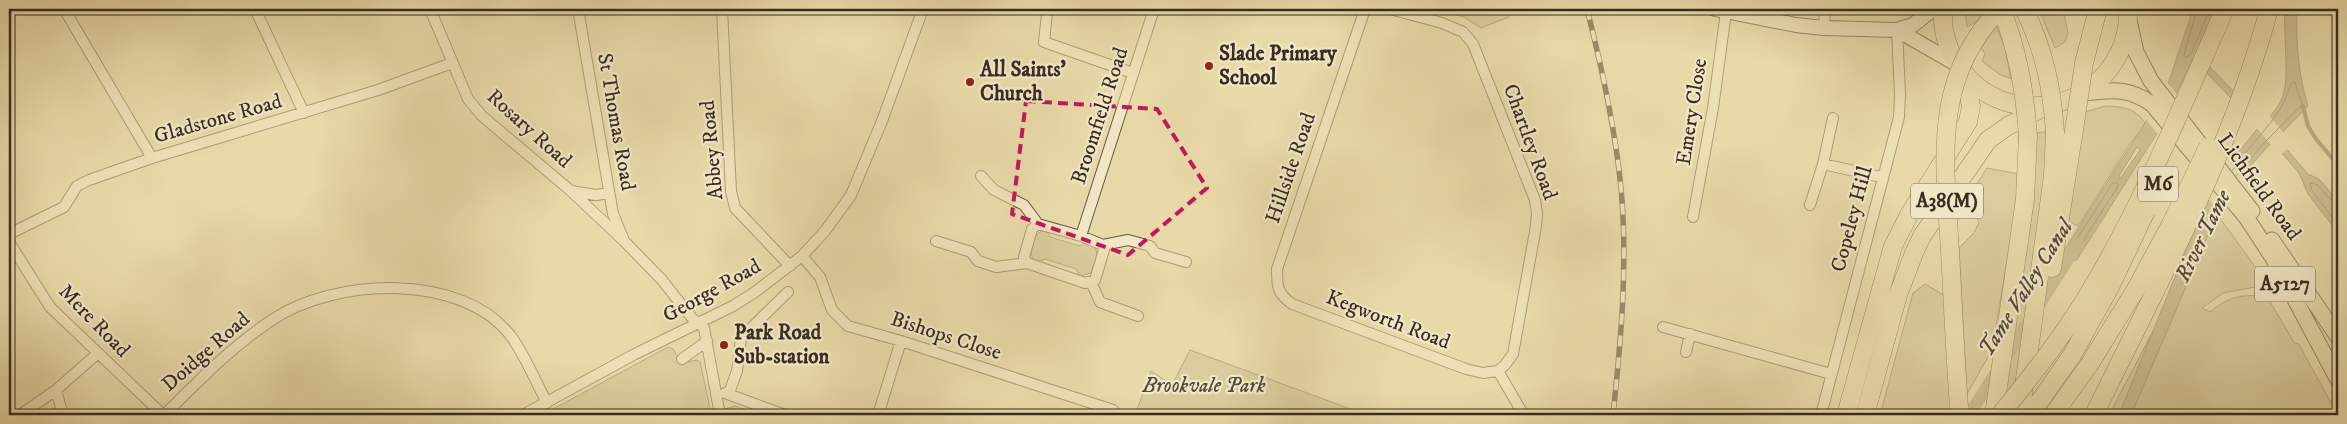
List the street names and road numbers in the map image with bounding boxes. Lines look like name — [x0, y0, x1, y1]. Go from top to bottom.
street label: Broomfield Road — [1066, 44, 1135, 188]
street label: St Thomas Road — [591, 51, 641, 193]
street label: Emery Close — [1671, 56, 1713, 167]
street label: Chartley Road — [1497, 81, 1563, 204]
street label: Rosary Road — [481, 84, 577, 174]
street label: Gladstone Road — [151, 88, 285, 150]
street label: Abbey Road — [695, 99, 729, 201]
street label: Hillside Road — [1260, 109, 1322, 227]
street label: Lichfield Road — [2211, 128, 2307, 246]
street label: Copeley Hill — [1825, 163, 1879, 275]
road number: M6 — [2138, 166, 2178, 202]
road number: A38(M) — [1911, 184, 1983, 218]
street label: George Road — [658, 253, 766, 329]
road number: A5127 — [2255, 266, 2315, 302]
street label: Mere Road — [53, 279, 136, 364]
street label: Kegworth Road — [1322, 284, 1454, 356]
street label: Doidge Road — [156, 306, 256, 397]
street label: Bishops Close — [887, 306, 1005, 366]

